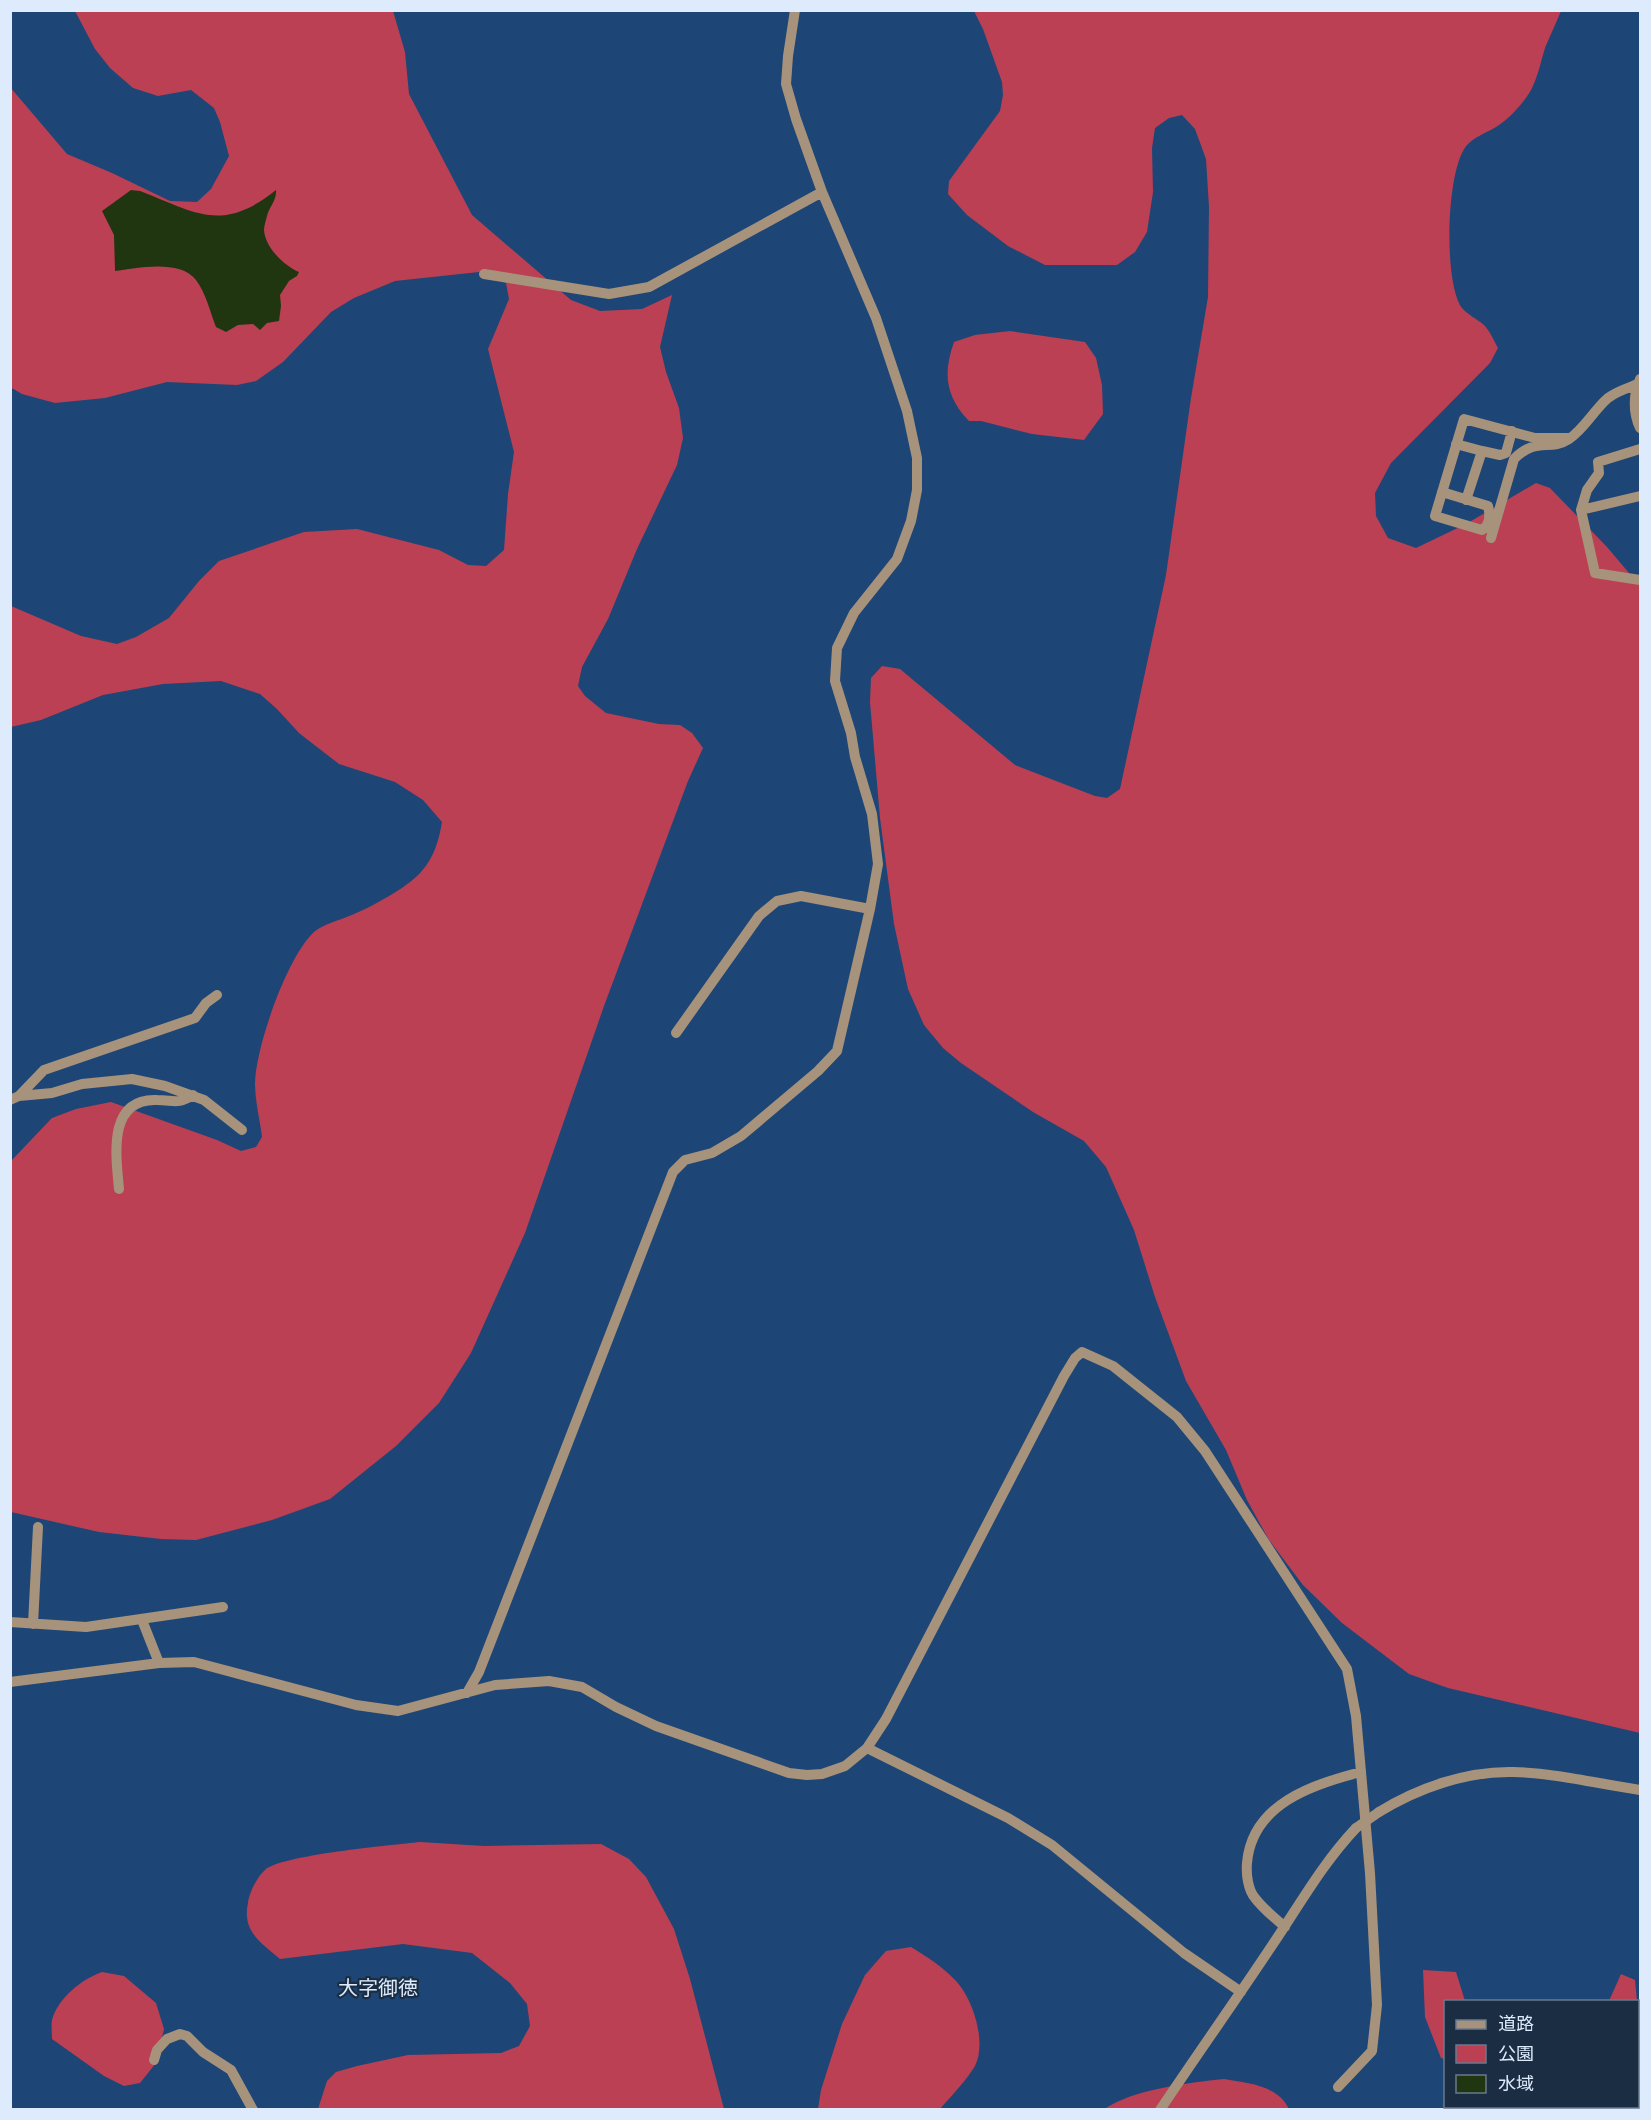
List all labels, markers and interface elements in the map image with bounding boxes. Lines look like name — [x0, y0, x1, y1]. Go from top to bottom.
district label: 大字御徳 — [338, 1975, 418, 2001]
legend — [1444, 2000, 1639, 2108]
text: 道路 — [1498, 2012, 1534, 2035]
text: 公園 — [1498, 2042, 1534, 2065]
text: 水域 — [1498, 2072, 1534, 2095]

